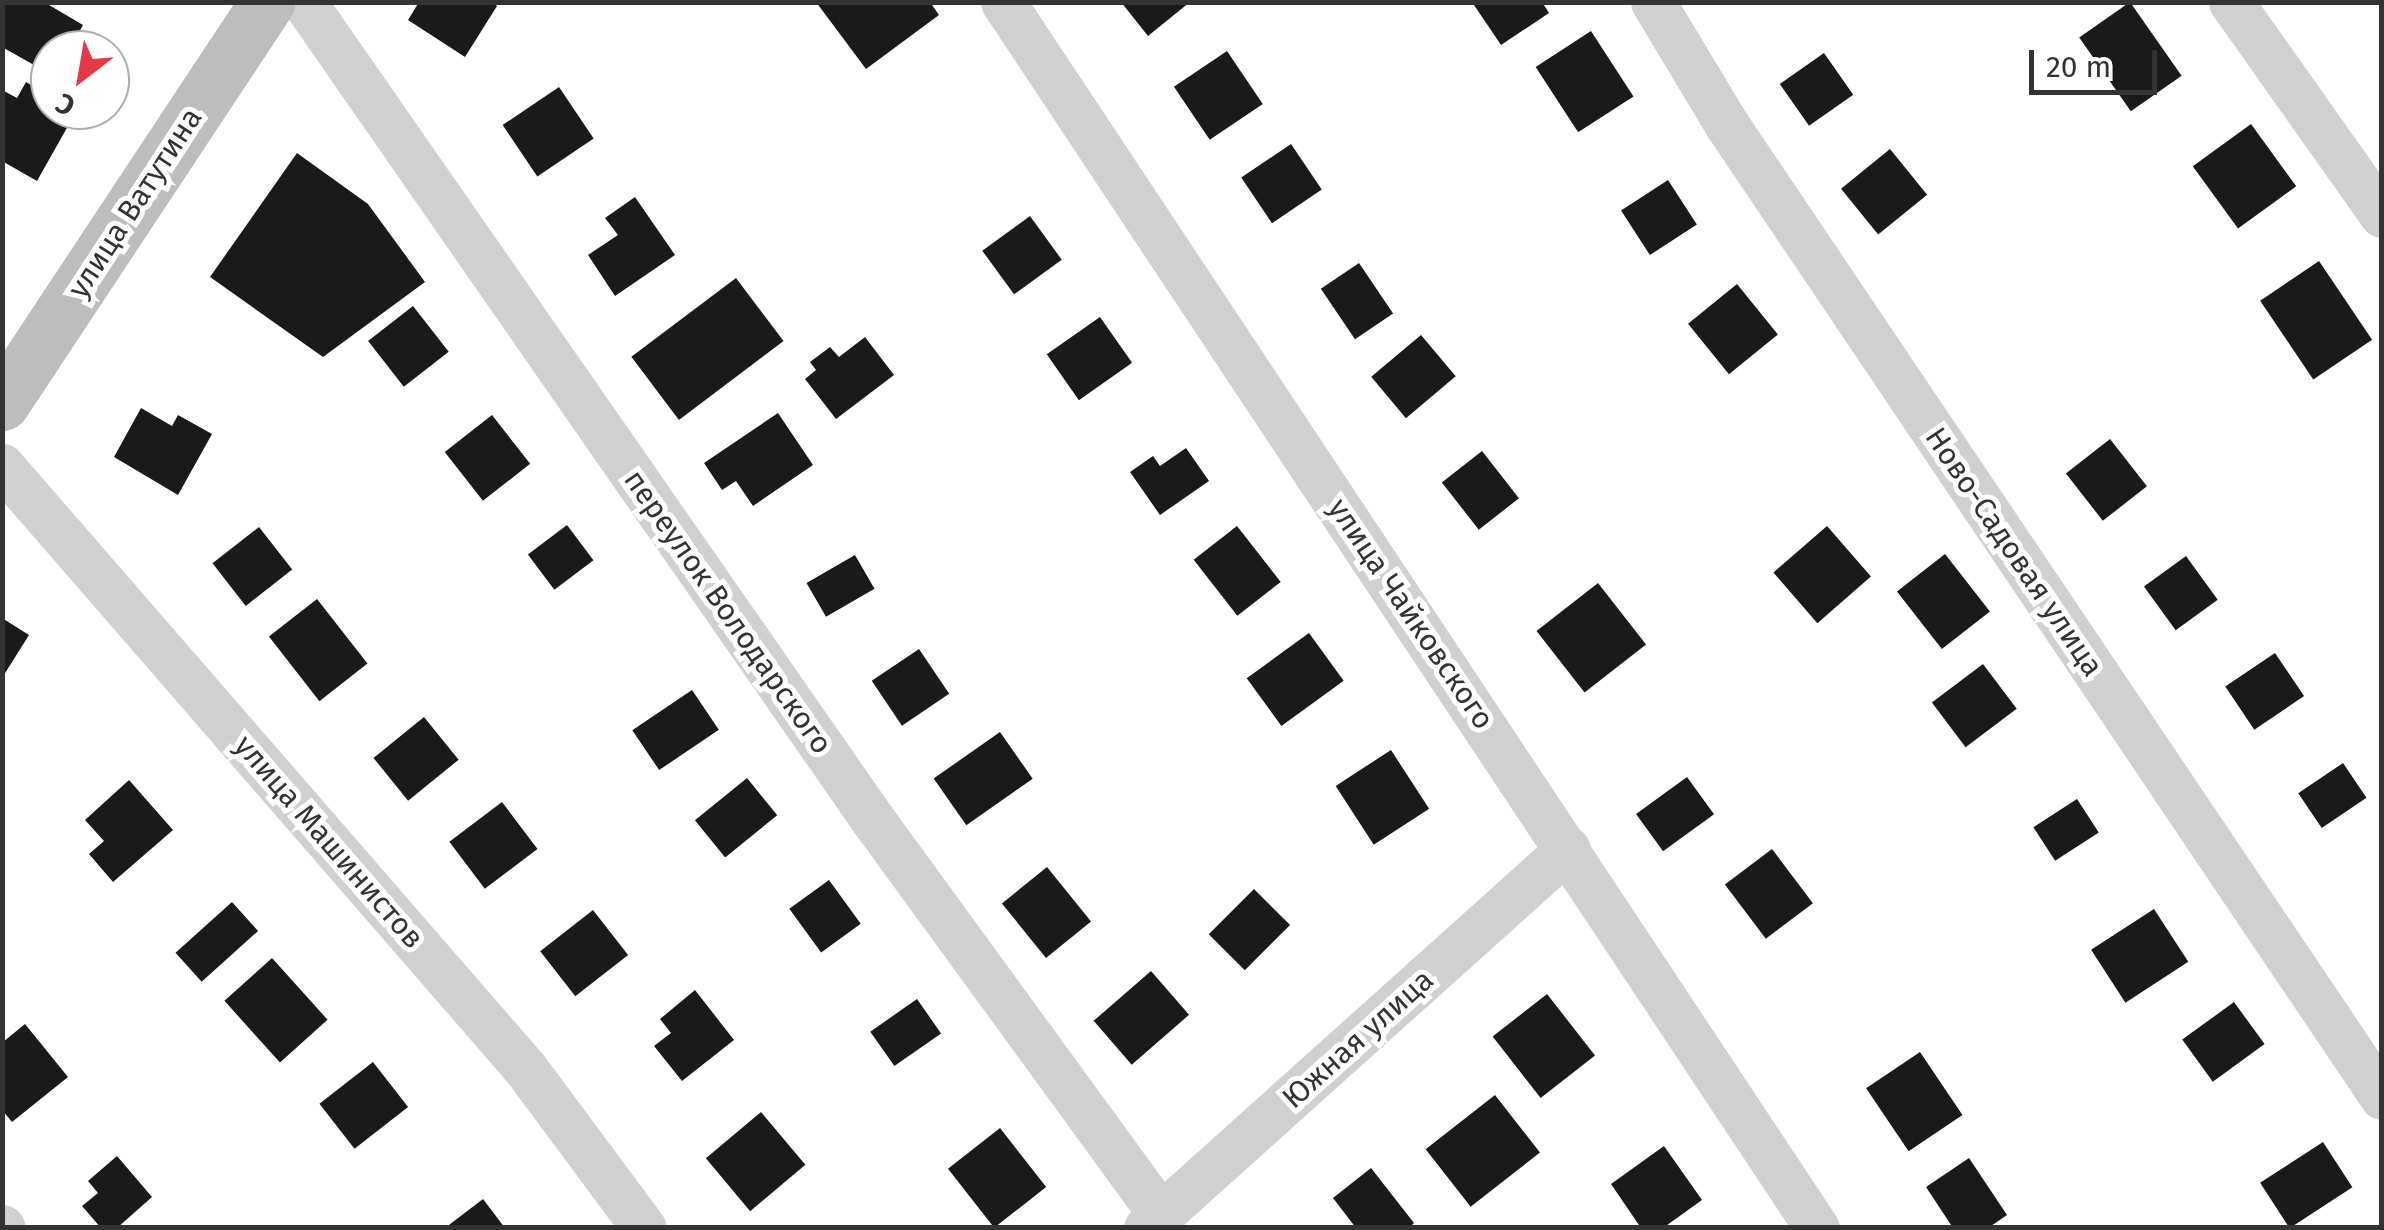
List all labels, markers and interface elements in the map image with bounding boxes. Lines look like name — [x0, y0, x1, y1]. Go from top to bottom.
north arrow — [30, 30, 130, 130]
scale bar — [2034, 30, 2162, 92]
text: 20 m — [2046, 49, 2111, 85]
text: С — [50, 86, 81, 123]
street label: улица Ватутина — [60, 101, 210, 305]
street label: Ново-Садовая улица — [1917, 421, 2111, 683]
street label: переулок Володарского — [616, 463, 840, 761]
street label: улица Чайковского — [1320, 492, 1502, 736]
street label: улица Машинистов — [227, 728, 431, 956]
street label: Южная улица — [1275, 962, 1441, 1116]

